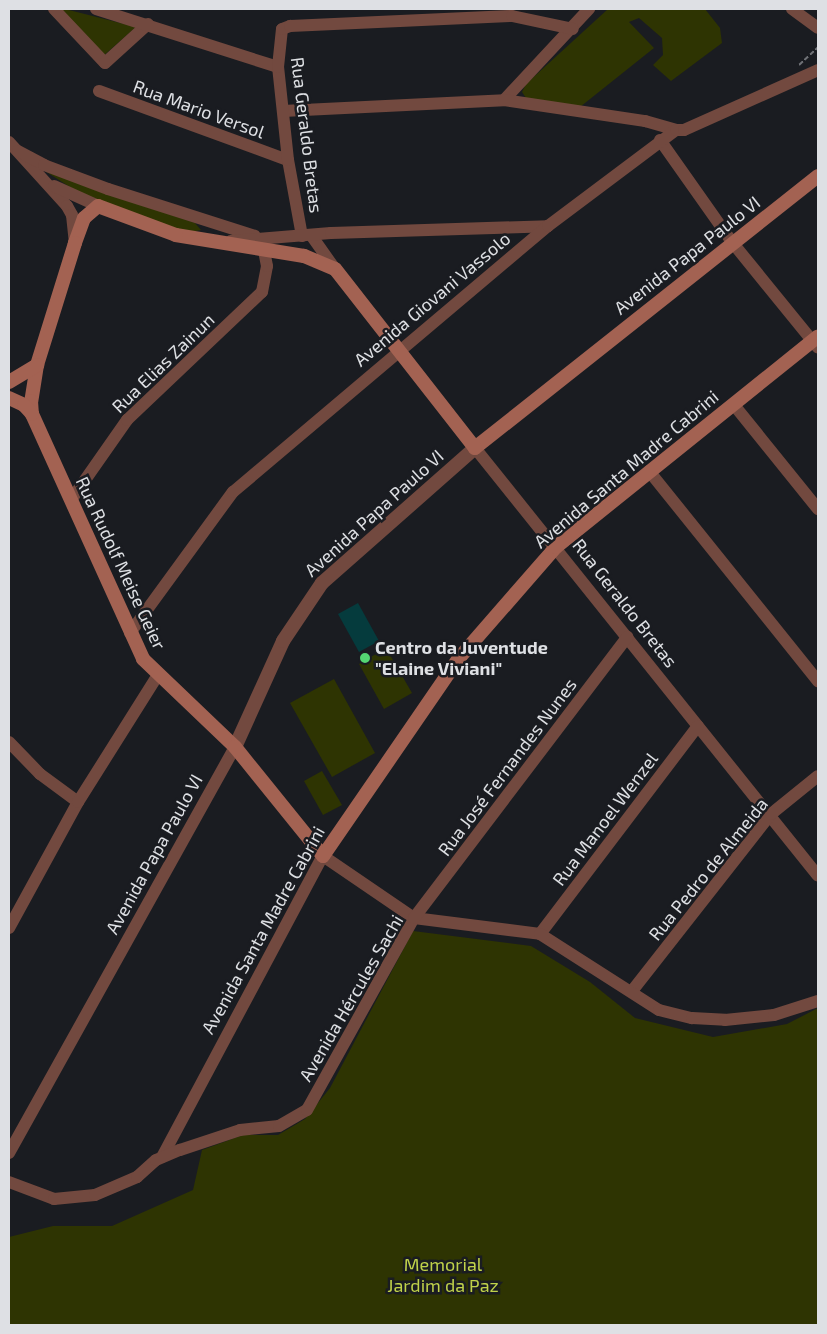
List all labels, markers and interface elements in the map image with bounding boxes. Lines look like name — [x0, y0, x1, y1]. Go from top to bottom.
street label: Rua Geraldo Bretas — [287, 56, 327, 214]
street label: Rua Mario Versol — [130, 75, 268, 143]
street label: Avenida Papa Paulo VI — [610, 191, 764, 319]
street label: Avenida Giovani Vassolo — [349, 227, 515, 371]
street label: Rua Elias Zainun — [107, 309, 219, 417]
street label: Avenida Santa Madre Cabrini — [529, 386, 723, 552]
street label: Avenida Papa Paulo VI — [300, 445, 448, 581]
street label: Rua Rudolf Meise Geier — [71, 473, 171, 653]
street label: Rua Geraldo Bretas — [568, 535, 682, 671]
place label: Centro da Juventude "Elaine Viviani" — [375, 637, 548, 680]
marker: Centro da Juventude "Elaine Viviani" — [359, 652, 371, 664]
street label: Rua José Fernandes Nunes — [433, 674, 581, 860]
street label: Rua Manoel Wenzel — [548, 748, 662, 890]
street label: Avenida Papa Paulo VI — [101, 770, 207, 938]
street label: Rua Pedro de Almeida — [644, 793, 772, 945]
street label: Avenida Santa Madre Cabrini — [197, 822, 329, 1038]
street label: Avenida Hércules Sachi — [294, 911, 408, 1085]
park label: Memorial Jardim da Paz — [387, 1254, 499, 1296]

